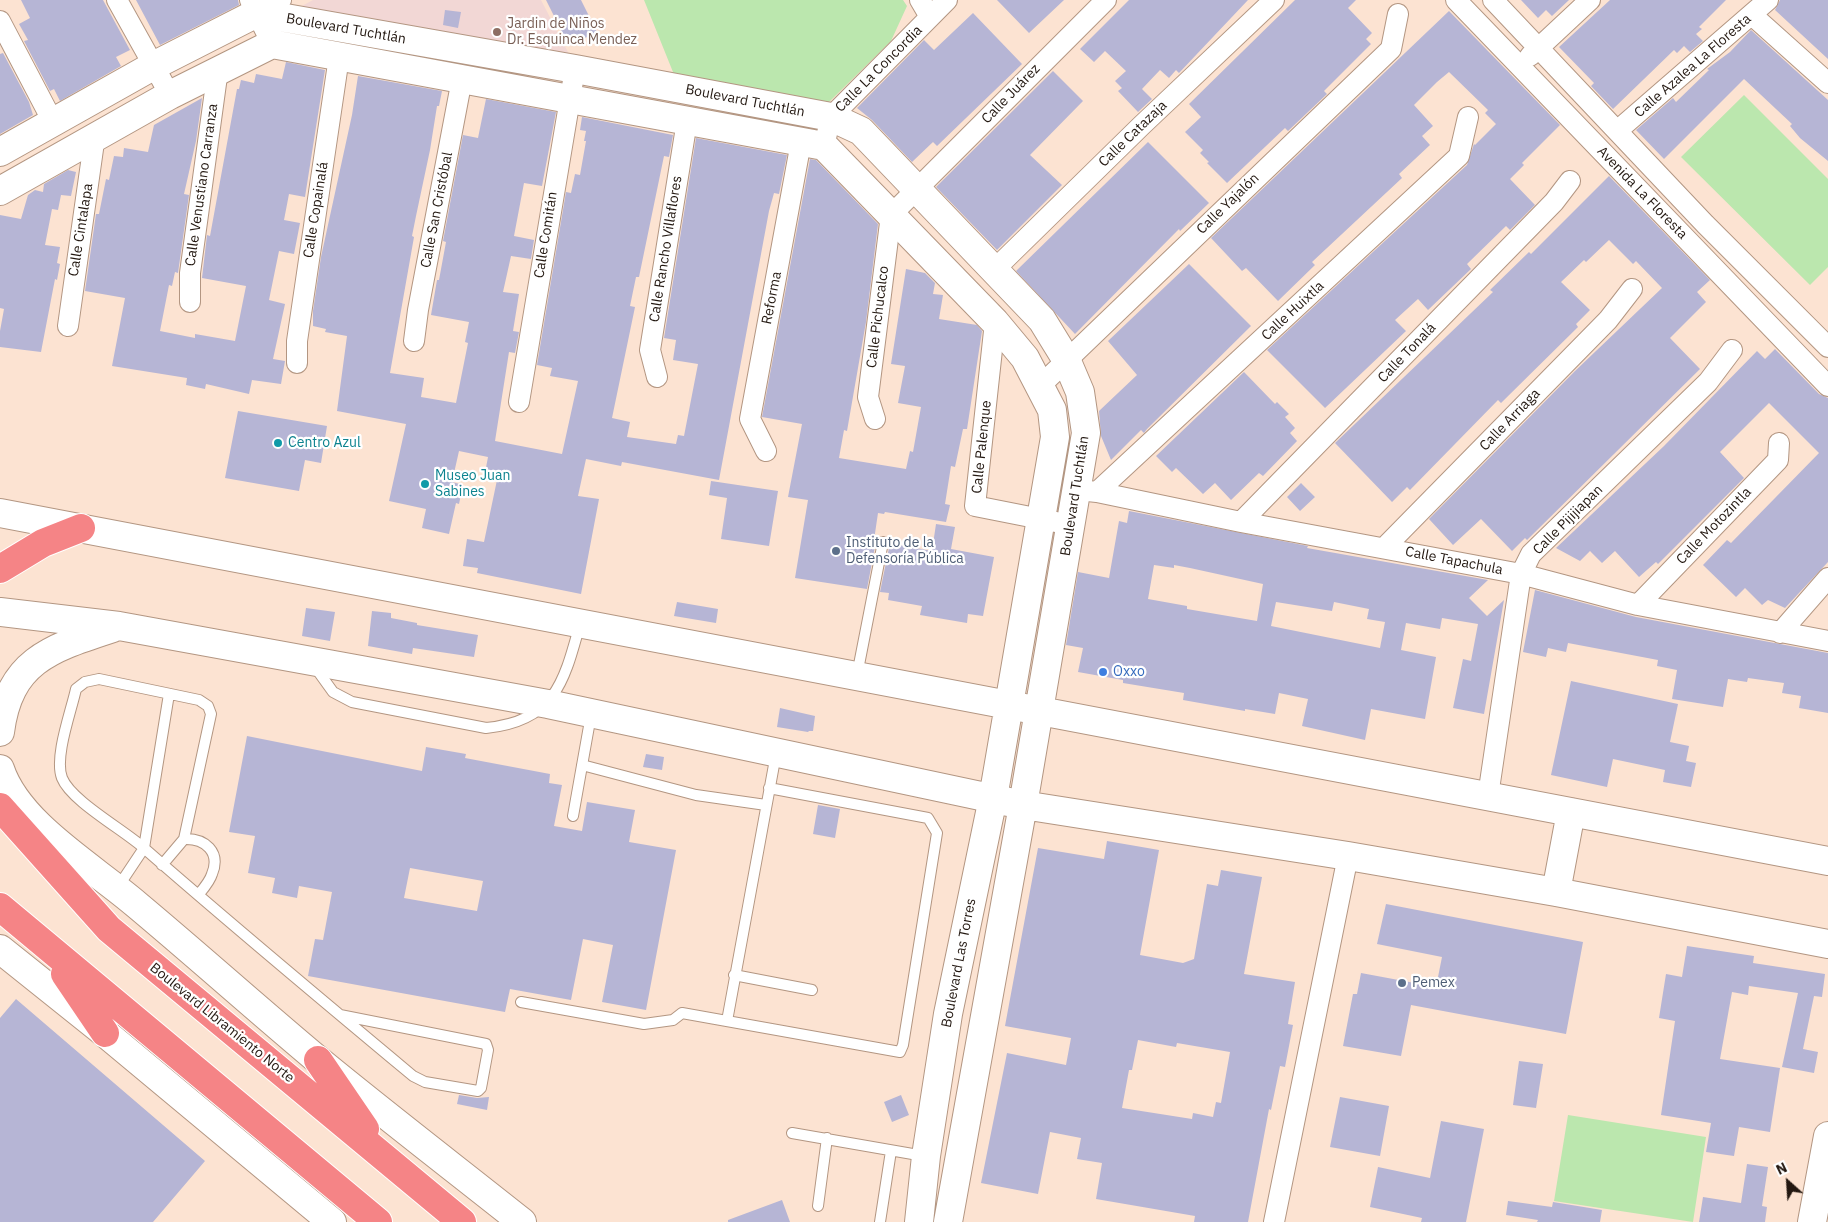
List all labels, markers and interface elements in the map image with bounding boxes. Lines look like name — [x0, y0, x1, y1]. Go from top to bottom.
street label: Boulevard Tuchtlán — [285, 10, 407, 48]
street label: Calle Azalea La Floresta — [1631, 11, 1755, 121]
place label: Jardin de Niños Dr. Esquinca Mendez — [507, 16, 637, 48]
street label: Calle La Concordia — [832, 22, 926, 116]
marker: Jardin de Niños Dr. Esquinca Mendez — [491, 26, 503, 38]
street label: Calle Juárez — [978, 61, 1044, 127]
street label: Boulevard Tuchtlán — [684, 81, 806, 121]
street label: Calle Catazaja — [1095, 97, 1171, 171]
street label: Calle Venustiano Carranza — [182, 103, 222, 267]
street label: Avenida La Floresta — [1593, 143, 1691, 243]
street label: Calle San Cristóbal — [418, 151, 456, 269]
street label: Calle Copainalá — [300, 161, 332, 259]
street label: Calle Yajalón — [1193, 170, 1263, 238]
street label: Calle Rancho Villaflores — [646, 175, 686, 323]
street label: Calle Cintalapa — [65, 182, 97, 278]
street label: Calle Comitán — [531, 191, 561, 279]
street label: Calle Pichucalco — [863, 265, 893, 369]
street label: Reforma — [759, 270, 785, 326]
street label: Calle Huixtla — [1258, 278, 1328, 344]
street label: Calle Tonalá — [1374, 320, 1440, 386]
street label: Calle Arriaga — [1476, 385, 1544, 455]
street label: Calle Palenque — [969, 400, 995, 494]
place label: Centro Azul — [288, 435, 361, 451]
street label: Boulevard Tuchtlán — [1057, 435, 1093, 557]
marker: Centro Azul — [272, 437, 284, 449]
place label: Museo Juan Sabines — [435, 468, 510, 501]
marker: Museo Juan Sabines — [419, 478, 431, 490]
street label: Calle Pijijiapan — [1530, 482, 1606, 558]
street label: Calle Motozintla — [1673, 484, 1755, 568]
place label: Instituto de la Defensoría Pública — [846, 535, 964, 568]
street label: Calle Tapachula — [1404, 543, 1504, 579]
marker: Instituto de la Defensoría Pública — [830, 545, 842, 557]
place label: Oxxo — [1113, 664, 1145, 680]
marker: Oxxo — [1097, 666, 1109, 678]
street label: Boulevard Las Torres — [938, 897, 980, 1029]
street label: Boulevard Libramiento Norte — [146, 959, 298, 1087]
place label: Pemex — [1412, 975, 1455, 991]
marker: Pemex — [1396, 977, 1408, 989]
north arrow — [1763, 1157, 1813, 1207]
text: N — [1773, 1158, 1790, 1179]

